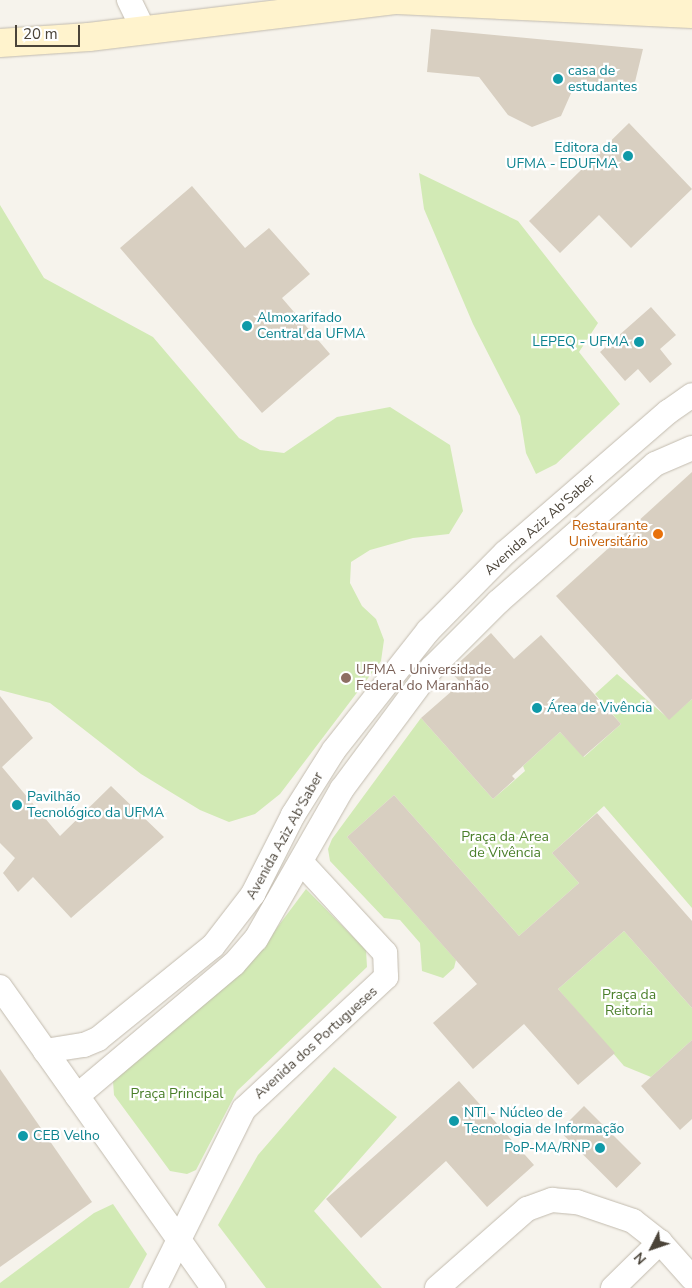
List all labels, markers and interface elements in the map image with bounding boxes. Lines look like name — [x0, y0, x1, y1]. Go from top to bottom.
scale bar — [18, 15, 82, 47]
text: 20 m — [23, 24, 58, 44]
place label: casa de estudantes — [568, 63, 637, 95]
marker: casa de estudantes — [552, 73, 564, 85]
place label: Editora da UFMA - EDUFMA — [506, 140, 618, 172]
marker: Editora da UFMA - EDUFMA — [622, 150, 634, 162]
place label: Almoxarifado Central da UFMA — [257, 310, 366, 342]
marker: Almoxarifado Central da UFMA — [241, 320, 253, 332]
place label: LEPEQ - UFMA — [532, 334, 629, 350]
marker: LEPEQ - UFMA — [633, 336, 645, 348]
street label: Avenida Aziz Ab'Saber — [481, 471, 599, 579]
place label: Restaurante Universitário — [569, 518, 648, 550]
marker: Restaurante Universitário — [652, 528, 664, 540]
place label: UFMA - Universidade Federal do Maranhão — [356, 662, 491, 694]
marker: UFMA - Universidade Federal do Maranhão — [340, 672, 352, 684]
place label: Área de Vivência — [547, 700, 652, 716]
marker: Área de Vivência — [531, 702, 543, 714]
street label: Avenida Aziz Ab'Saber — [243, 769, 327, 903]
place label: Pavilhão Tecnológico da UFMA — [27, 789, 164, 822]
marker: Pavilhão Tecnológico da UFMA — [11, 799, 23, 811]
park label: Praça da Area de Vivência — [461, 829, 549, 862]
street label: Avenida dos Portugueses — [251, 983, 381, 1103]
park label: Praça da Reitoria — [602, 987, 656, 1020]
park label: Praça Principal — [131, 1086, 223, 1102]
place label: NTI - Núcleo de Tecnologia de Informação — [464, 1105, 624, 1138]
marker: NTI - Núcleo de Tecnologia de Informação — [448, 1115, 460, 1127]
place label: CEB Velho — [33, 1128, 100, 1144]
marker: CEB Velho — [17, 1130, 29, 1142]
place label: PoP-MA/RNP — [504, 1140, 590, 1156]
marker: PoP-MA/RNP — [594, 1142, 606, 1154]
north arrow — [627, 1223, 677, 1273]
text: N — [630, 1248, 651, 1268]

